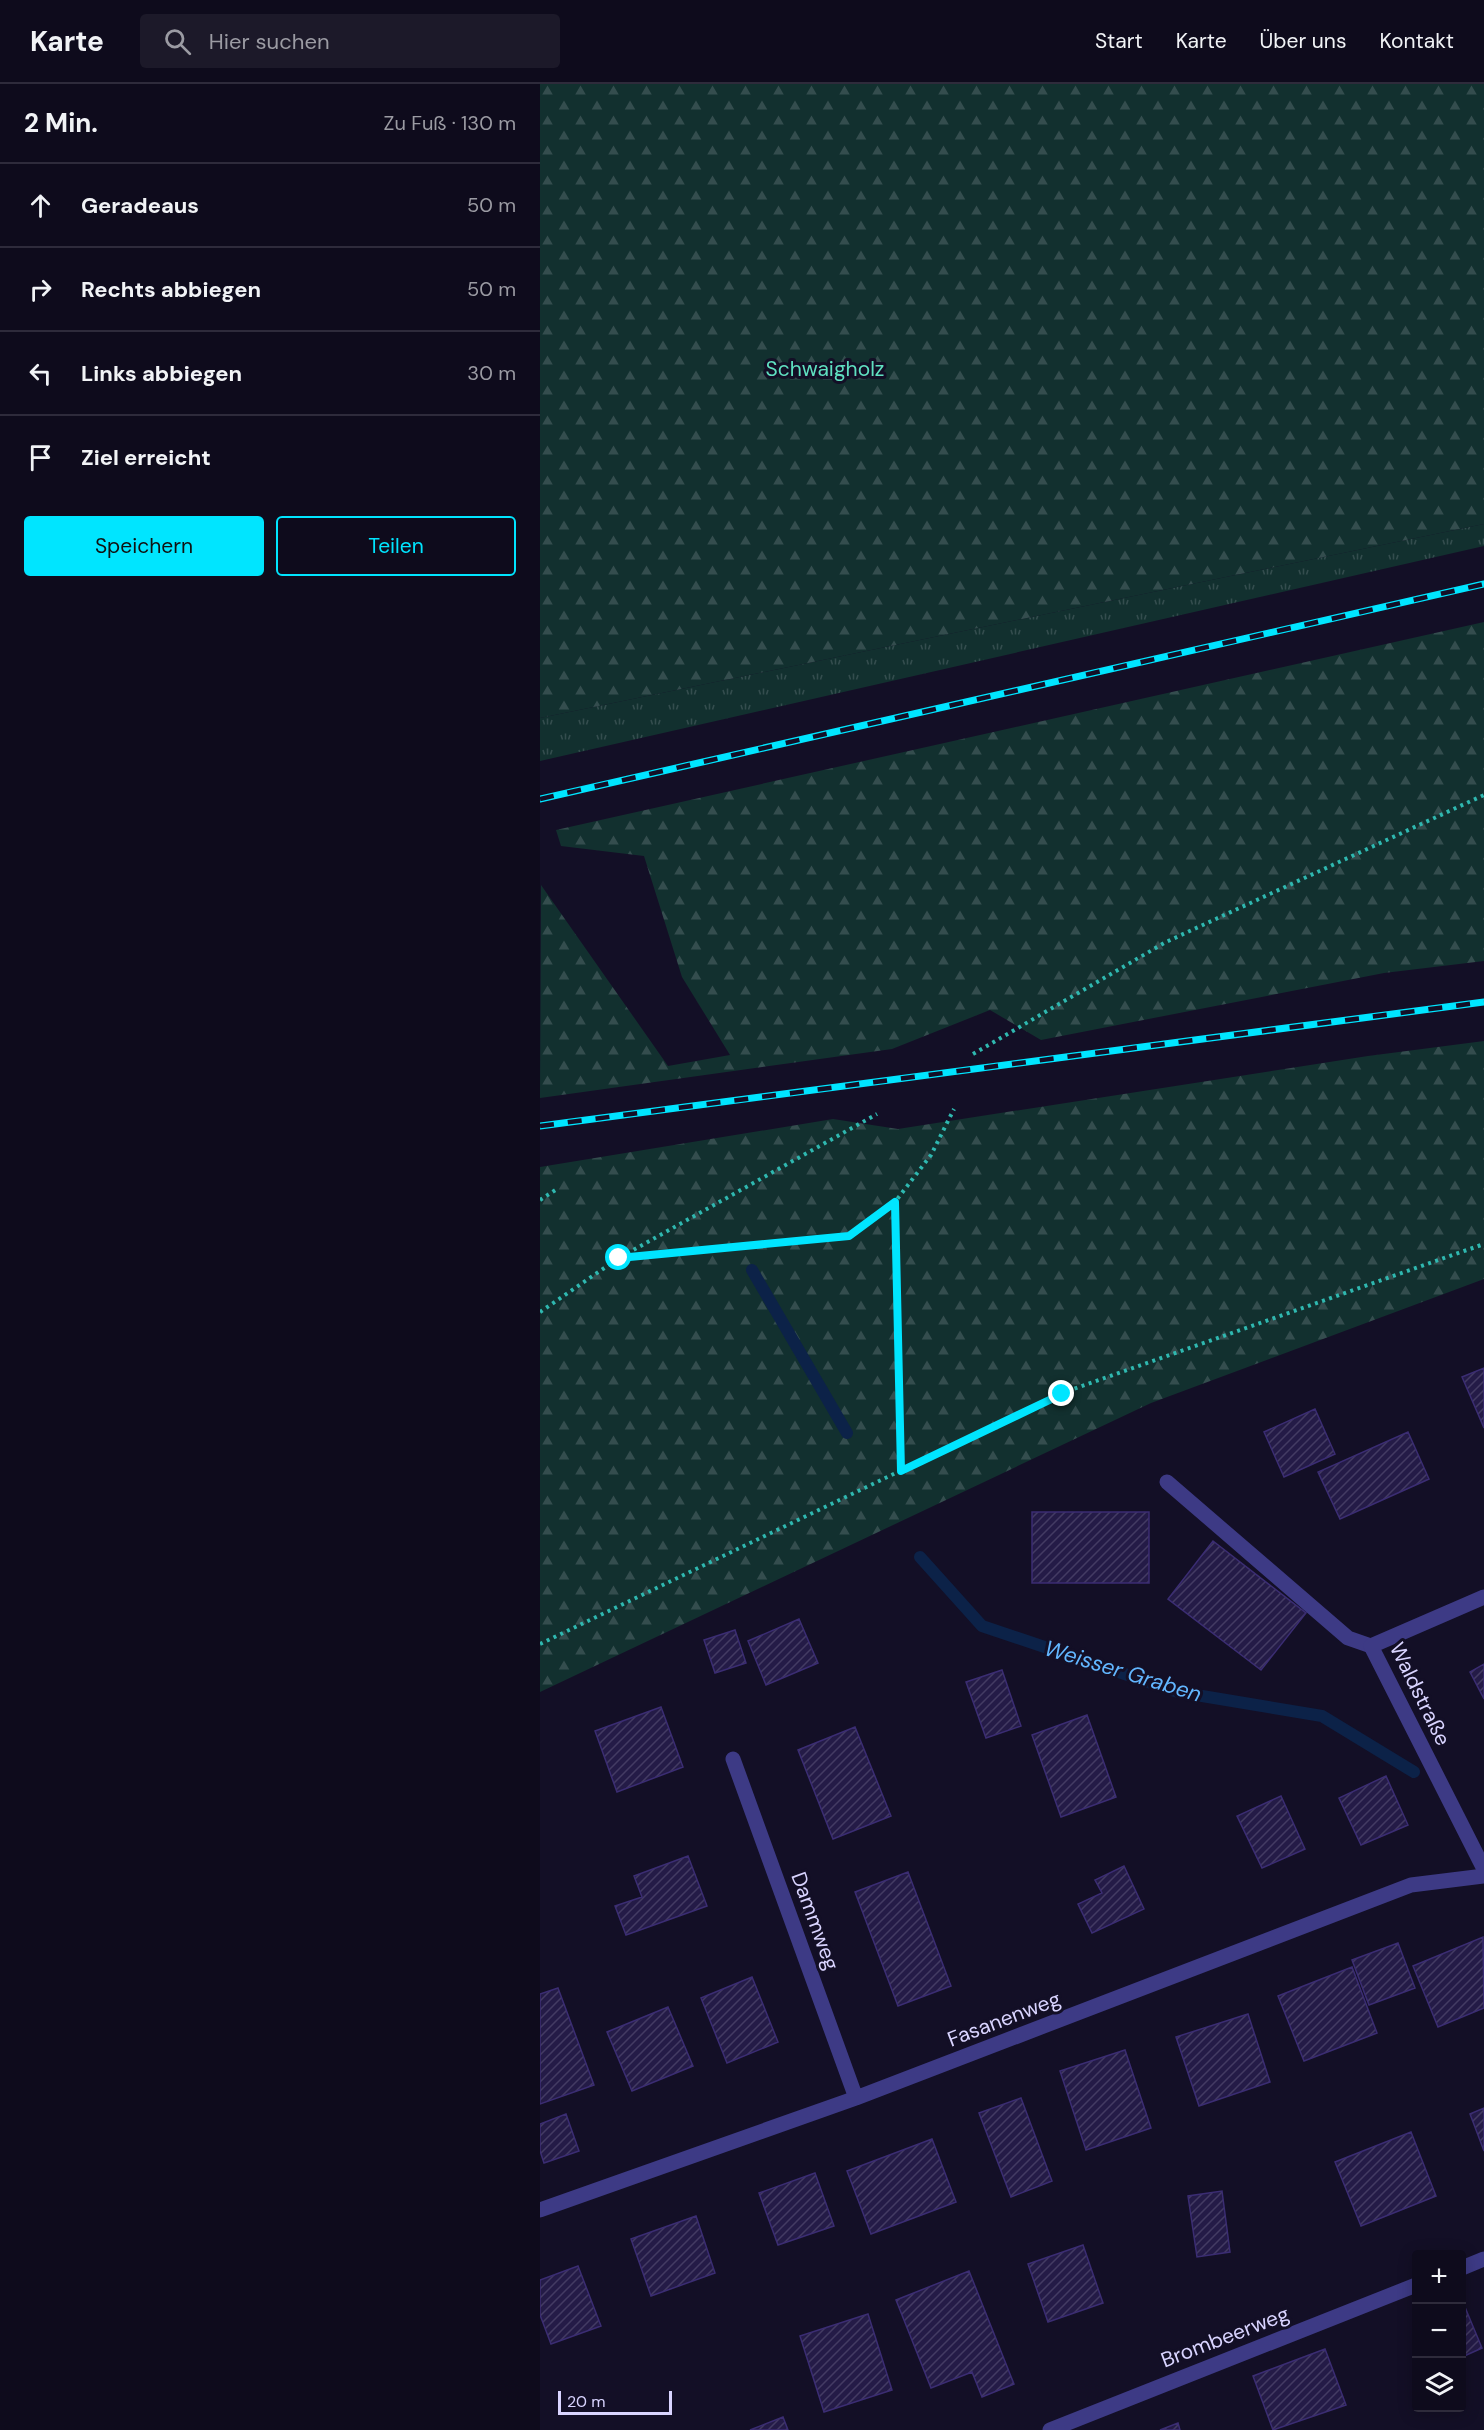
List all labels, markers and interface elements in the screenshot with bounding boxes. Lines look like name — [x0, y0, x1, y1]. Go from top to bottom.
search box — [140, 14, 560, 68]
text: Karte — [30, 23, 104, 60]
icon: search — [161, 25, 194, 58]
text: Hier suchen — [209, 27, 330, 56]
text: Start — [1095, 27, 1143, 55]
text: Karte — [1176, 27, 1227, 55]
text: Über uns — [1260, 27, 1346, 55]
text: Kontakt — [1379, 27, 1454, 55]
text: 2 Min. — [24, 106, 98, 140]
text: Zu Fuß · 130 m — [384, 110, 516, 136]
icon: ahead — [24, 189, 57, 222]
text: Geradeaus — [81, 191, 199, 220]
text: 50 m — [467, 192, 516, 218]
icon: right — [24, 273, 57, 306]
text: Rechts abbiegen — [81, 275, 261, 304]
text: 50 m — [467, 276, 516, 302]
park label: Schwaigholz — [766, 355, 884, 383]
icon: left — [24, 357, 57, 390]
text: Links abbiegen — [81, 359, 242, 388]
text: 30 m — [467, 360, 516, 386]
icon: arrive — [24, 441, 57, 474]
text: Ziel erreicht — [81, 443, 211, 472]
button: Speichern — [24, 516, 264, 576]
button: Teilen — [276, 516, 516, 576]
route start — [605, 1244, 631, 1270]
route end — [1048, 1380, 1074, 1406]
water label: Weisser Graben — [1041, 1633, 1205, 1709]
street label: Waldstraße — [1383, 1638, 1457, 1750]
street label: Dammweg — [784, 1868, 846, 1974]
street label: Fasanenweg — [943, 1984, 1065, 2053]
map controls — [1412, 2250, 1466, 2412]
button: + — [1412, 2250, 1466, 2304]
street label: Brombeerweg — [1157, 2300, 1293, 2374]
button: − — [1412, 2304, 1466, 2358]
button: layers — [1412, 2358, 1466, 2412]
scale bar — [558, 2388, 672, 2416]
text: 20 m — [567, 2391, 606, 2412]

